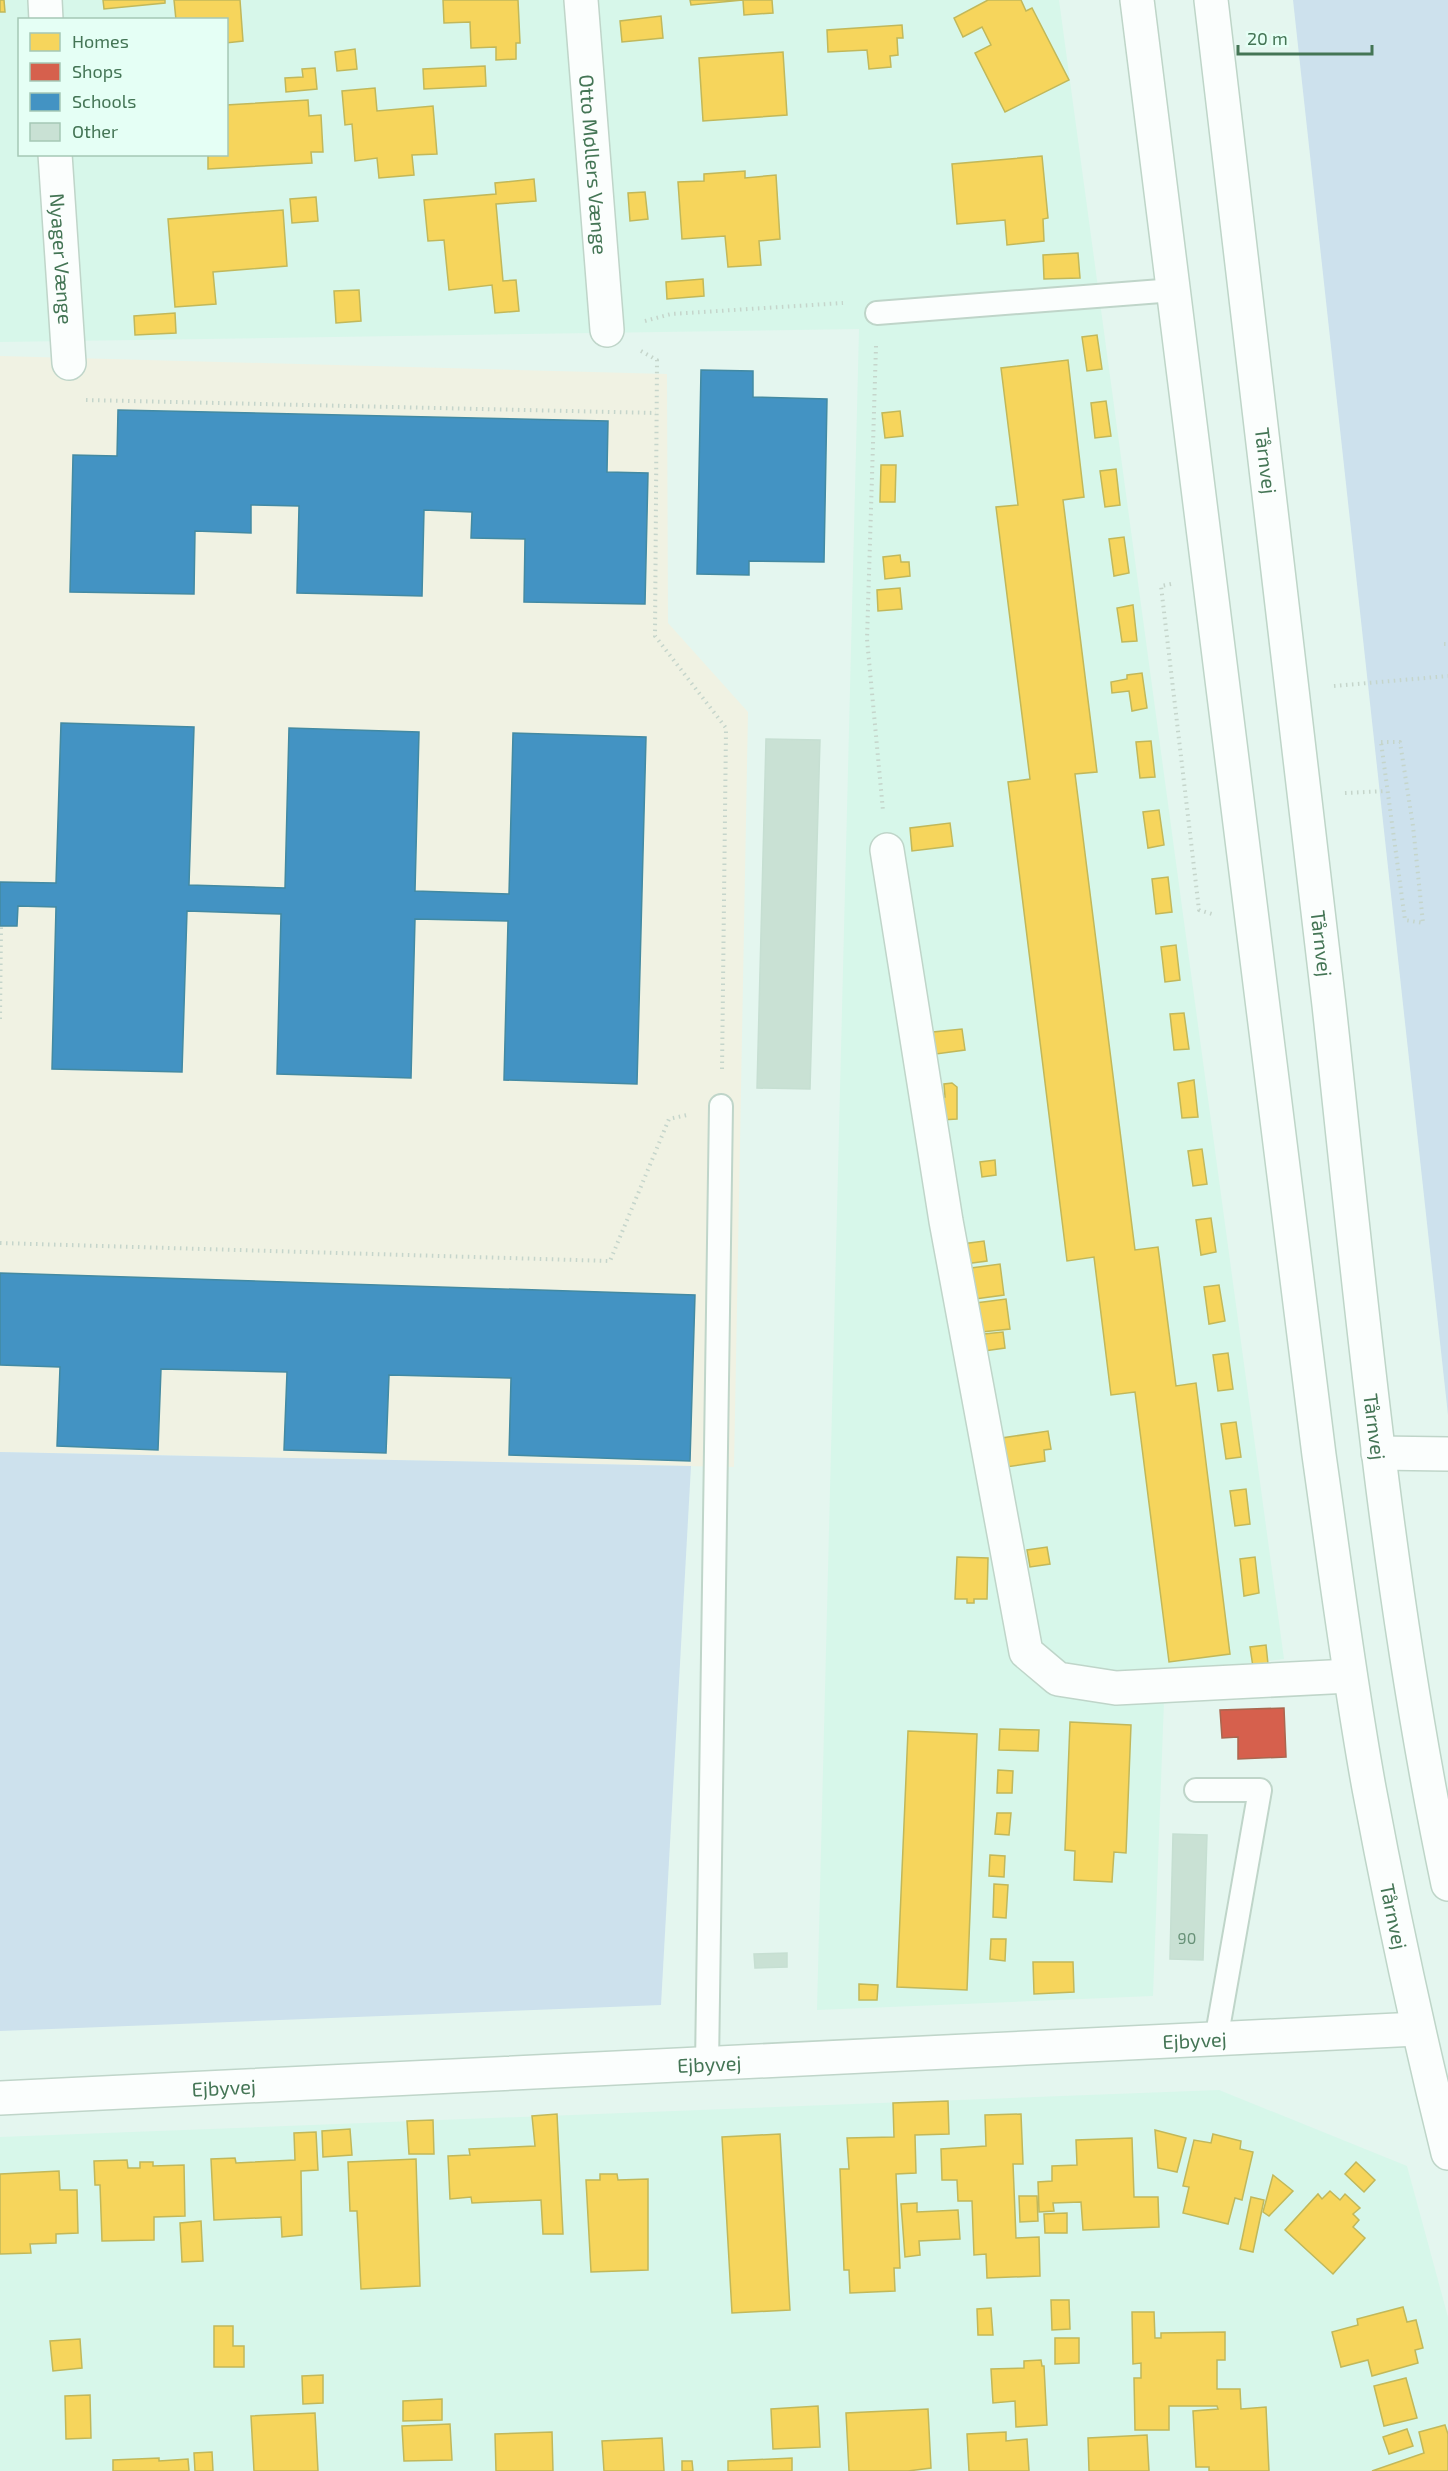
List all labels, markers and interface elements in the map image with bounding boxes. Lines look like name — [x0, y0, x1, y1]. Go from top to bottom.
legend — [18, 18, 228, 156]
scale bar — [1238, 18, 1372, 56]
text: 20 m — [1247, 27, 1288, 49]
text: Homes — [72, 30, 129, 52]
text: Shops — [72, 60, 122, 82]
street label: Otto Møllers Vænge — [575, 73, 613, 256]
text: Schools — [72, 90, 136, 112]
text: Other — [72, 120, 118, 142]
street label: Nyager Vænge — [46, 192, 78, 325]
street label: Tårnvej — [1251, 426, 1282, 495]
street label: Tårnvej — [1307, 909, 1338, 978]
street label: Tårnvej — [1359, 1392, 1391, 1461]
street label: Tårnvej — [1376, 1881, 1413, 1952]
house number: 90 — [1178, 1928, 1196, 1947]
street label: Ejbyvej — [1162, 2026, 1227, 2053]
street label: Ejbyvej — [676, 2050, 742, 2077]
street label: Ejbyvej — [191, 2074, 256, 2101]

